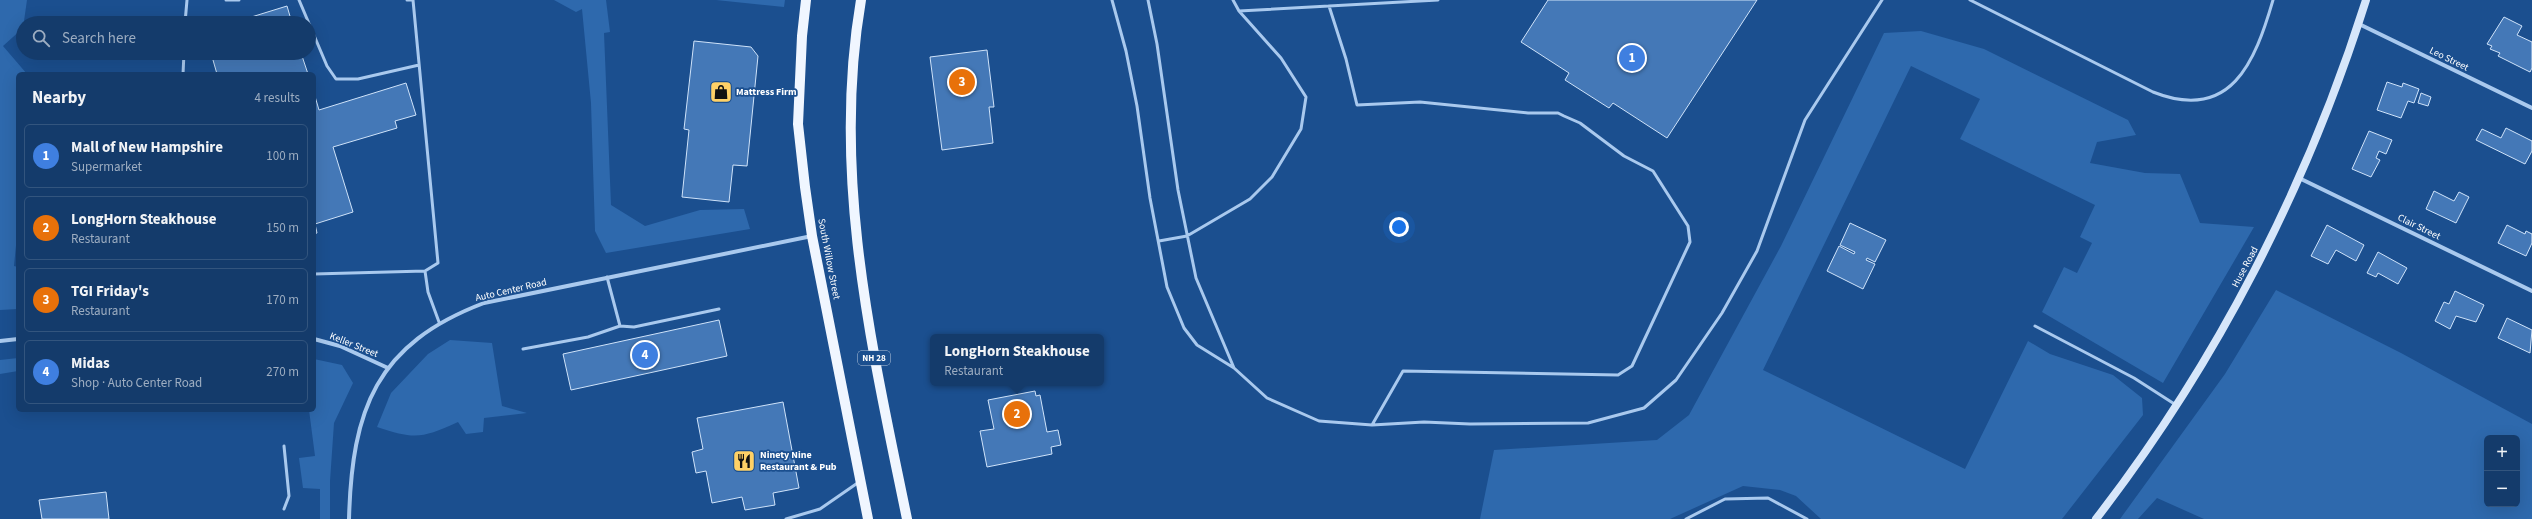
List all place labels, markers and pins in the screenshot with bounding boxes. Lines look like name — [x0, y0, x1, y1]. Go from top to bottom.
pin: 1 — [1619, 43, 1645, 73]
pin: 3 — [949, 67, 975, 97]
shop icon: Mattress Firm — [708, 79, 734, 105]
place label: Mattress Firm — [736, 85, 797, 99]
pin: 4 — [632, 340, 658, 370]
pin: 2 — [1004, 399, 1030, 429]
restaurant icon: Ninety Nine Restaurant & Pub — [731, 448, 757, 474]
place label: Ninety Nine Restaurant & Pub — [760, 448, 837, 474]

